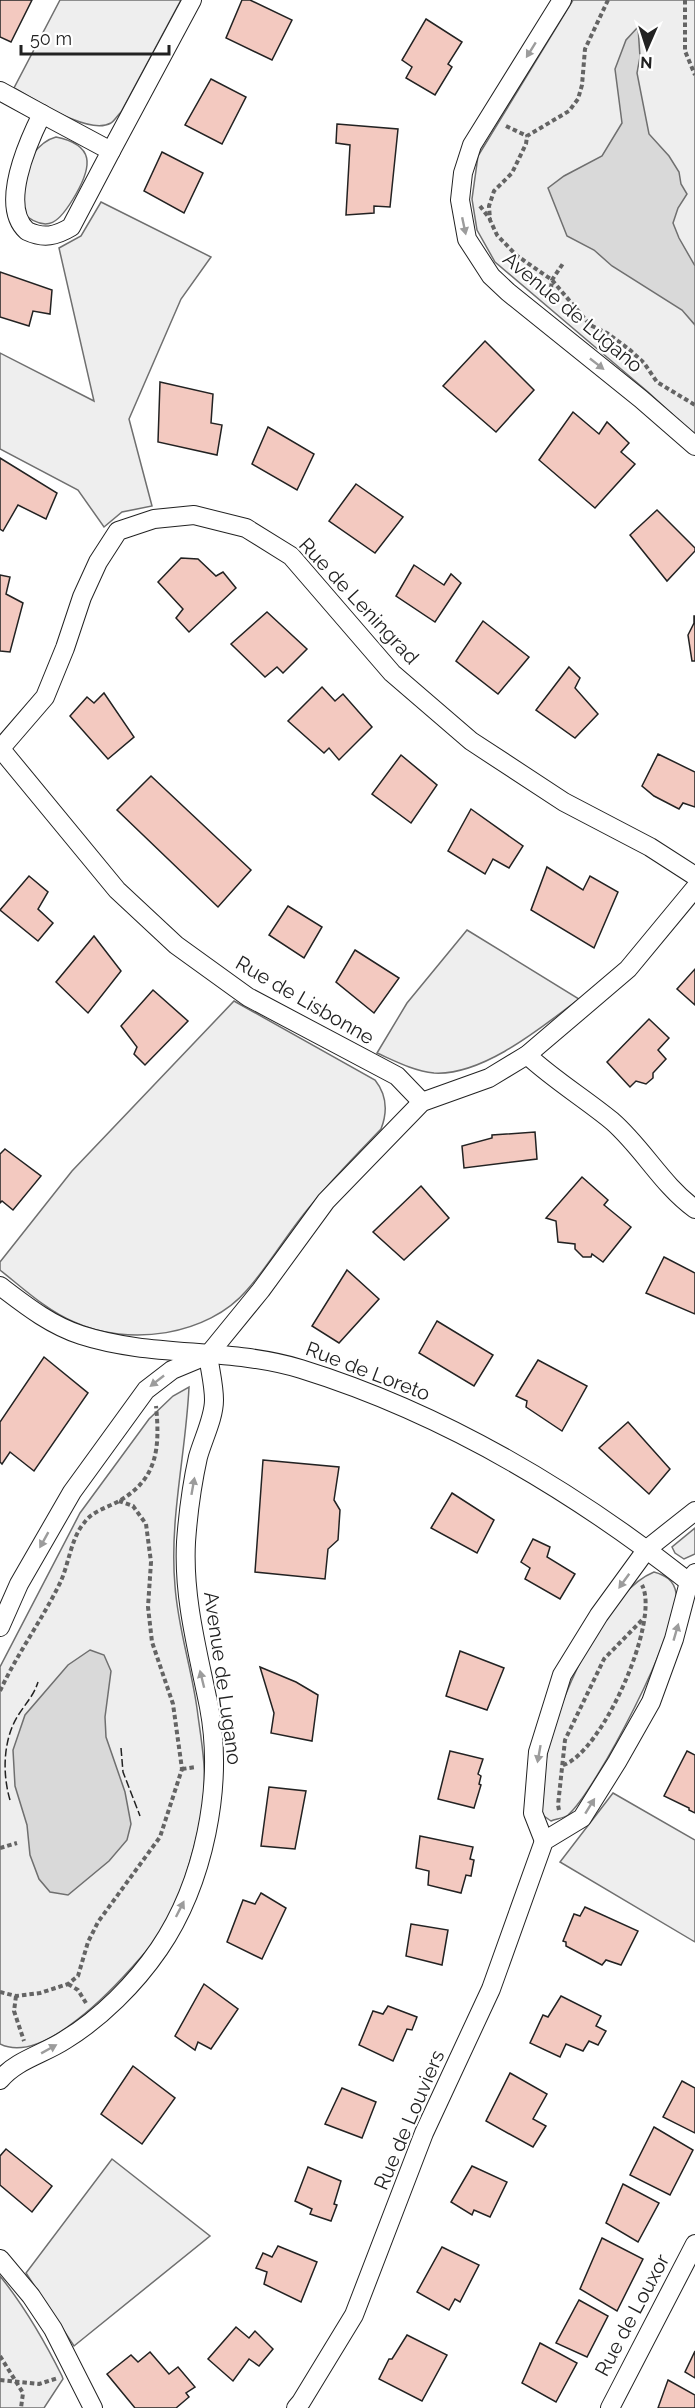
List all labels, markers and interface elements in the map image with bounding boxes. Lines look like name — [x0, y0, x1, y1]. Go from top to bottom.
scale bar — [21, 18, 170, 56]
north arrow — [617, 18, 677, 78]
text: 50 m — [30, 28, 72, 49]
one-way arrow — [525, 42, 536, 58]
text: N — [640, 53, 653, 72]
one-way arrow — [460, 217, 469, 236]
street label: Avenue de Lugano — [498, 247, 648, 377]
one-way arrow — [589, 357, 605, 370]
street label: Rue de Leningrad — [294, 533, 424, 669]
street label: Rue de Lisbonne — [231, 951, 379, 1049]
street label: Rue de Loreto — [303, 1336, 434, 1406]
one-way arrow — [149, 1375, 164, 1387]
one-way arrow — [189, 1476, 198, 1495]
one-way arrow — [39, 1531, 49, 1548]
one-way arrow — [618, 1572, 630, 1588]
street label: Avenue de Lugano — [199, 1590, 247, 1766]
one-way arrow — [671, 1623, 681, 1641]
one-way arrow — [197, 1670, 207, 1688]
one-way arrow — [534, 1745, 543, 1764]
one-way arrow — [584, 1798, 595, 1814]
one-way arrow — [175, 1901, 184, 1918]
one-way arrow — [41, 2044, 58, 2054]
street label: Rue de Louviers — [369, 2046, 449, 2194]
street label: Rue de Louxor — [590, 2250, 674, 2380]

